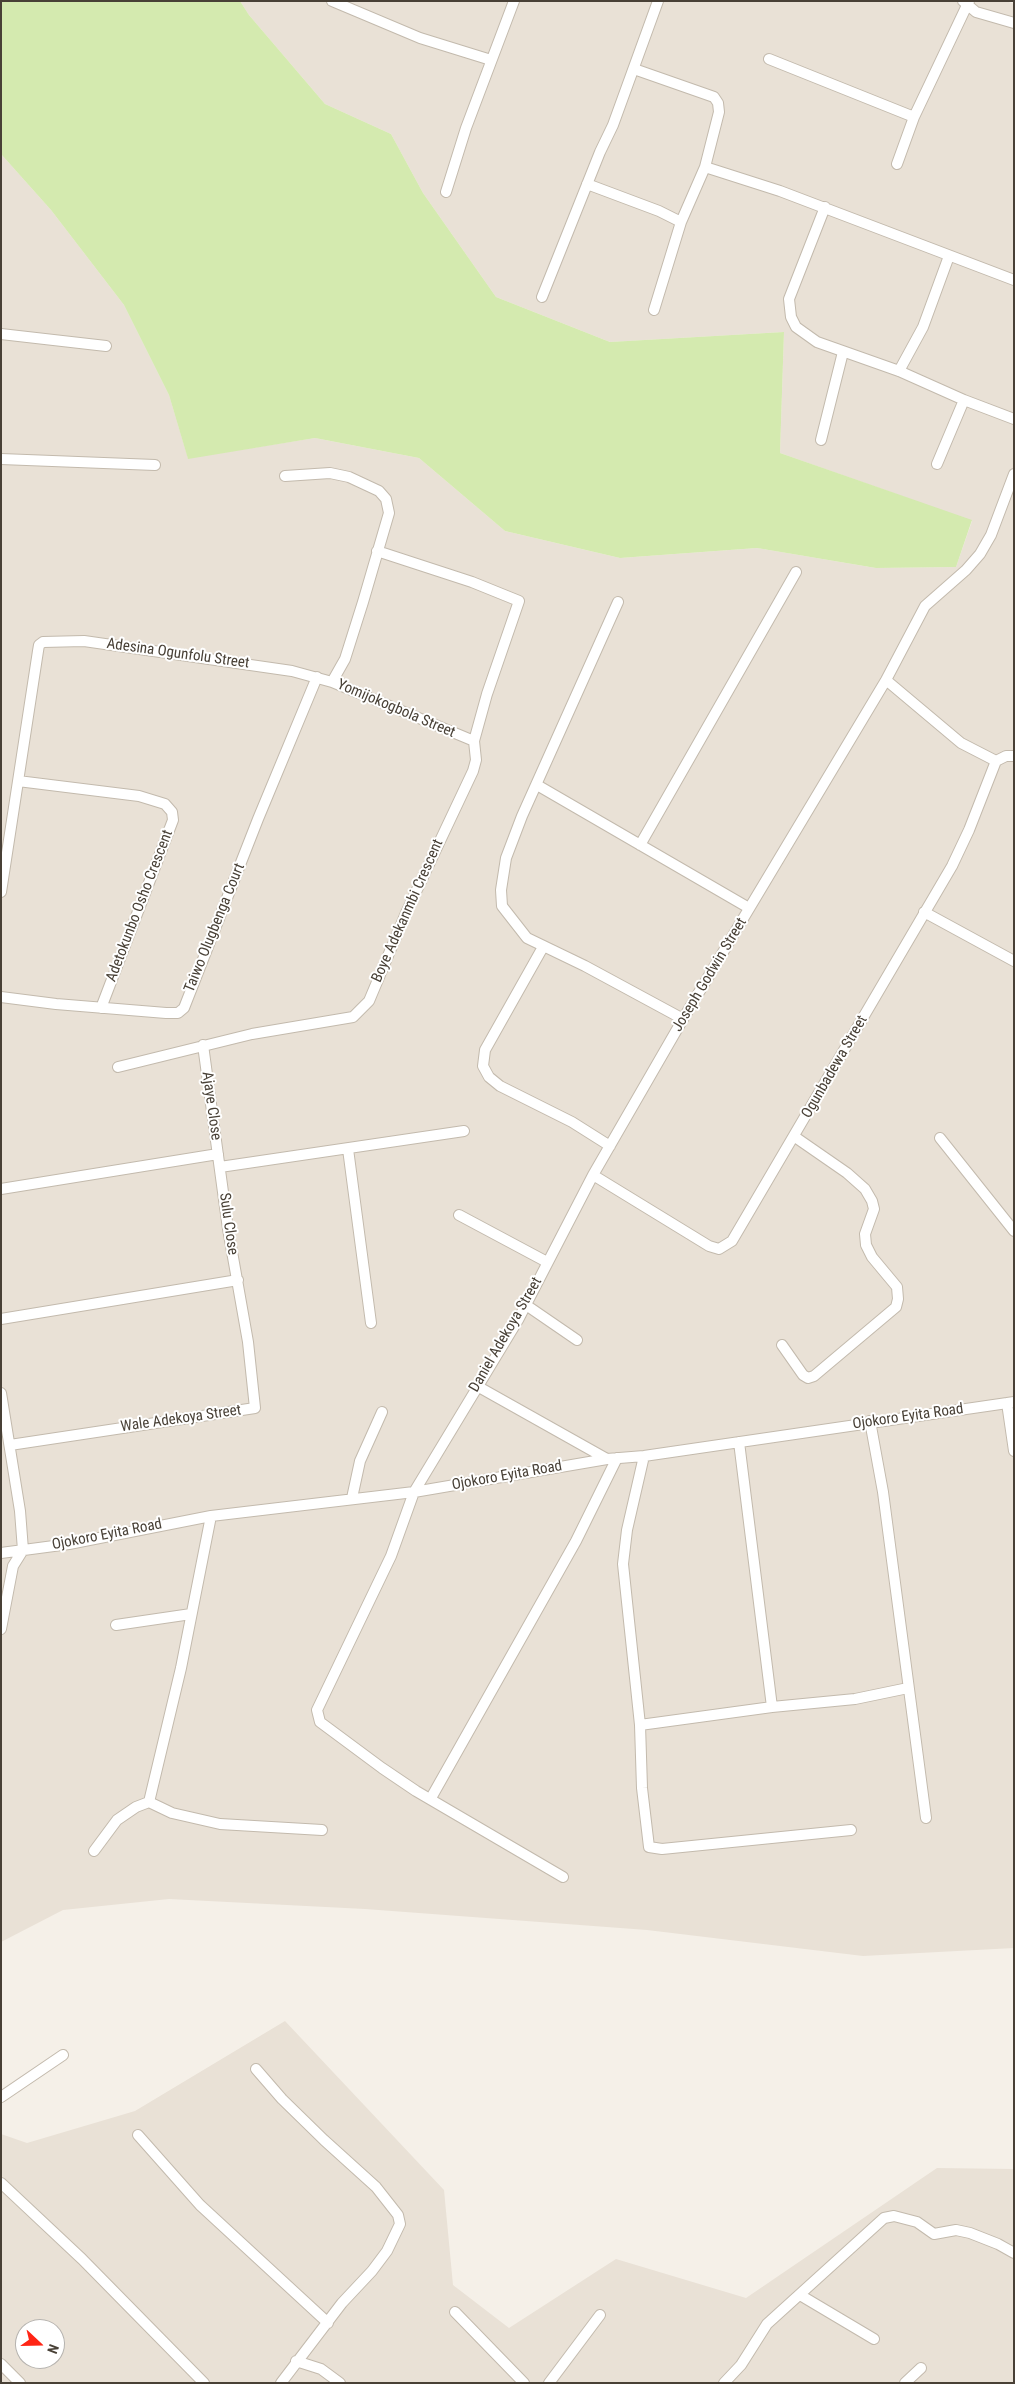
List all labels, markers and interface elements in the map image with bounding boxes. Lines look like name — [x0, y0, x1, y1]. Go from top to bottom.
street label: Adesina Ogunfolu Street — [106, 635, 250, 673]
street label: Yomijokogbola Street — [334, 676, 458, 742]
street label: Adetokunbo Osho Crescent — [103, 828, 177, 984]
street label: Boye Adekanmbi Crescent — [368, 837, 448, 985]
street label: Taiwo Olugbenga Court — [181, 861, 249, 995]
street label: Joseph Godwin Street — [669, 915, 751, 1035]
street label: Ogunbadewa Street — [798, 1012, 872, 1122]
street label: Ajaye Close — [197, 1071, 225, 1141]
street label: Sulu Close — [215, 1192, 241, 1256]
street label: Daniel Adekoya Street — [466, 1274, 546, 1396]
street label: Ojokoro Eyita Road — [851, 1400, 965, 1434]
street label: Wale Adekoya Street — [120, 1402, 242, 1436]
street label: Ojokoro Eyita Road — [450, 1457, 564, 1495]
street label: Ojokoro Eyita Road — [50, 1516, 164, 1554]
north arrow — [15, 2319, 65, 2369]
text: N — [44, 2342, 62, 2356]

